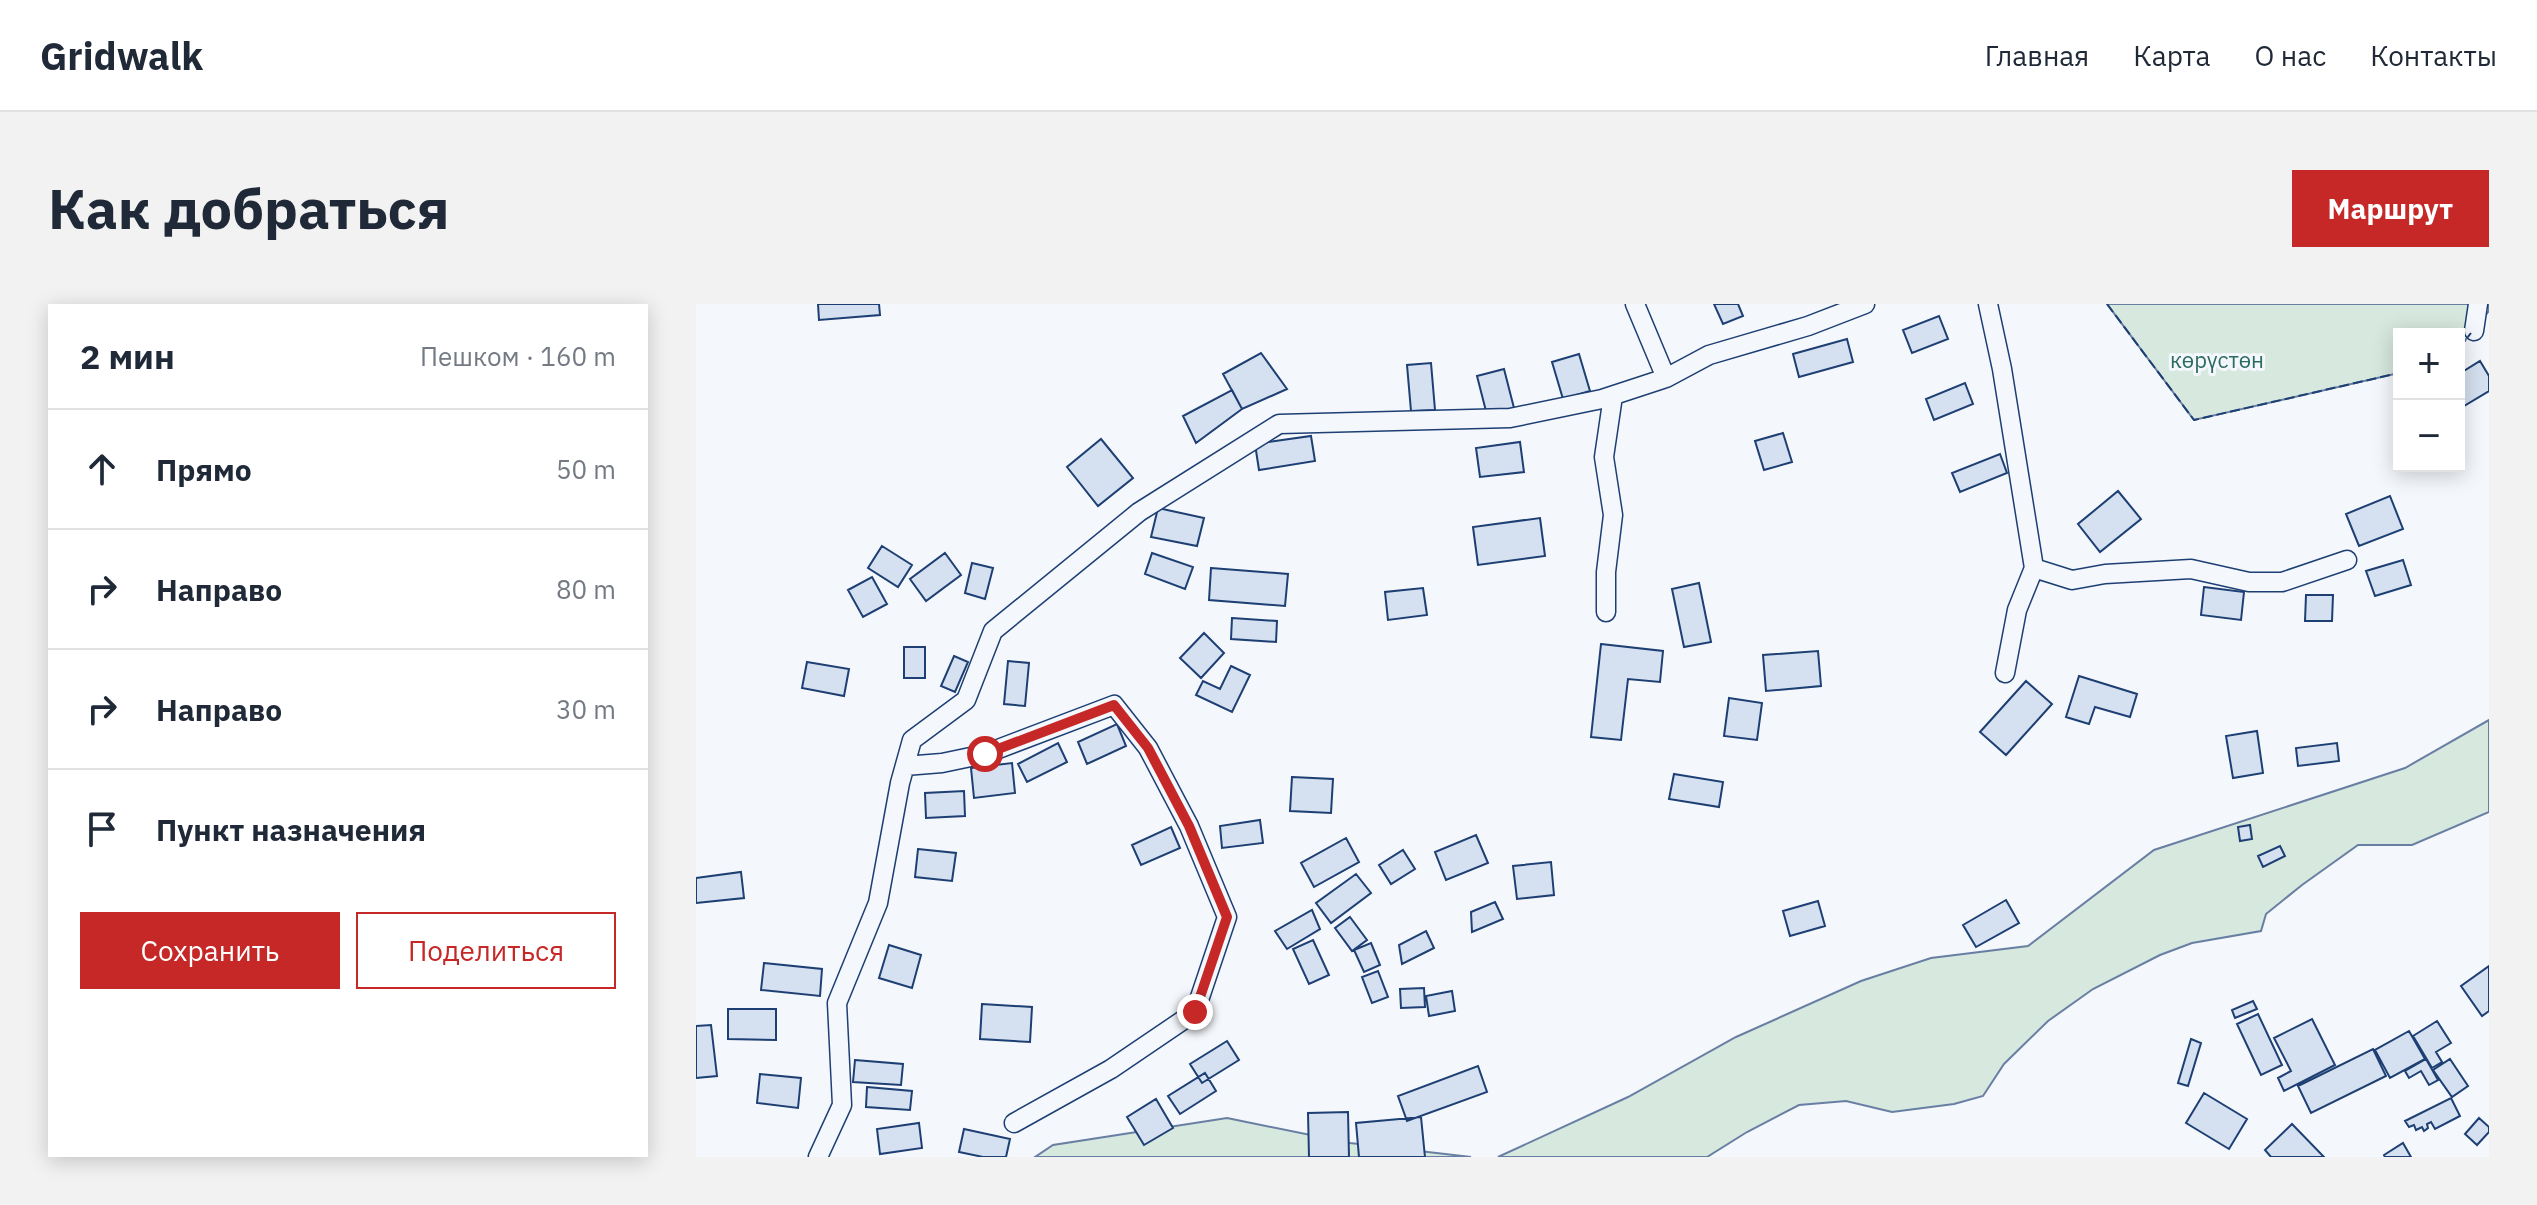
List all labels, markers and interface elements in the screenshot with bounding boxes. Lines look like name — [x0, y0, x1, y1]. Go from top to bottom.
text: Gridwalk — [40, 31, 203, 80]
text: Главная — [1985, 37, 2089, 74]
text: Карта — [2133, 37, 2210, 74]
text: О нас — [2254, 37, 2326, 74]
text: Контакты — [2370, 37, 2497, 74]
button: Маршрут — [2292, 170, 2489, 247]
text: Как добраться — [48, 172, 449, 244]
map controls — [2393, 328, 2465, 472]
button: + — [2393, 328, 2465, 400]
text: 2 мин — [80, 334, 175, 378]
text: Пешком · 160 m — [420, 339, 616, 373]
park label: көрүстөн — [2170, 345, 2264, 374]
button: − — [2393, 400, 2465, 472]
icon: ahead — [80, 447, 124, 491]
text: Прямо — [156, 450, 252, 489]
text: 50 m — [556, 452, 616, 486]
icon: right — [80, 567, 124, 611]
text: Направо — [156, 570, 282, 609]
text: 80 m — [556, 572, 616, 606]
icon: right — [80, 687, 124, 731]
text: Направо — [156, 690, 282, 729]
text: 30 m — [556, 692, 616, 726]
route start — [967, 736, 1003, 772]
icon: arrive — [80, 807, 124, 851]
text: Пункт назначения — [156, 810, 426, 849]
button: Сохранить — [80, 912, 340, 989]
button: Поделиться — [356, 912, 616, 989]
route end — [1177, 994, 1213, 1030]

